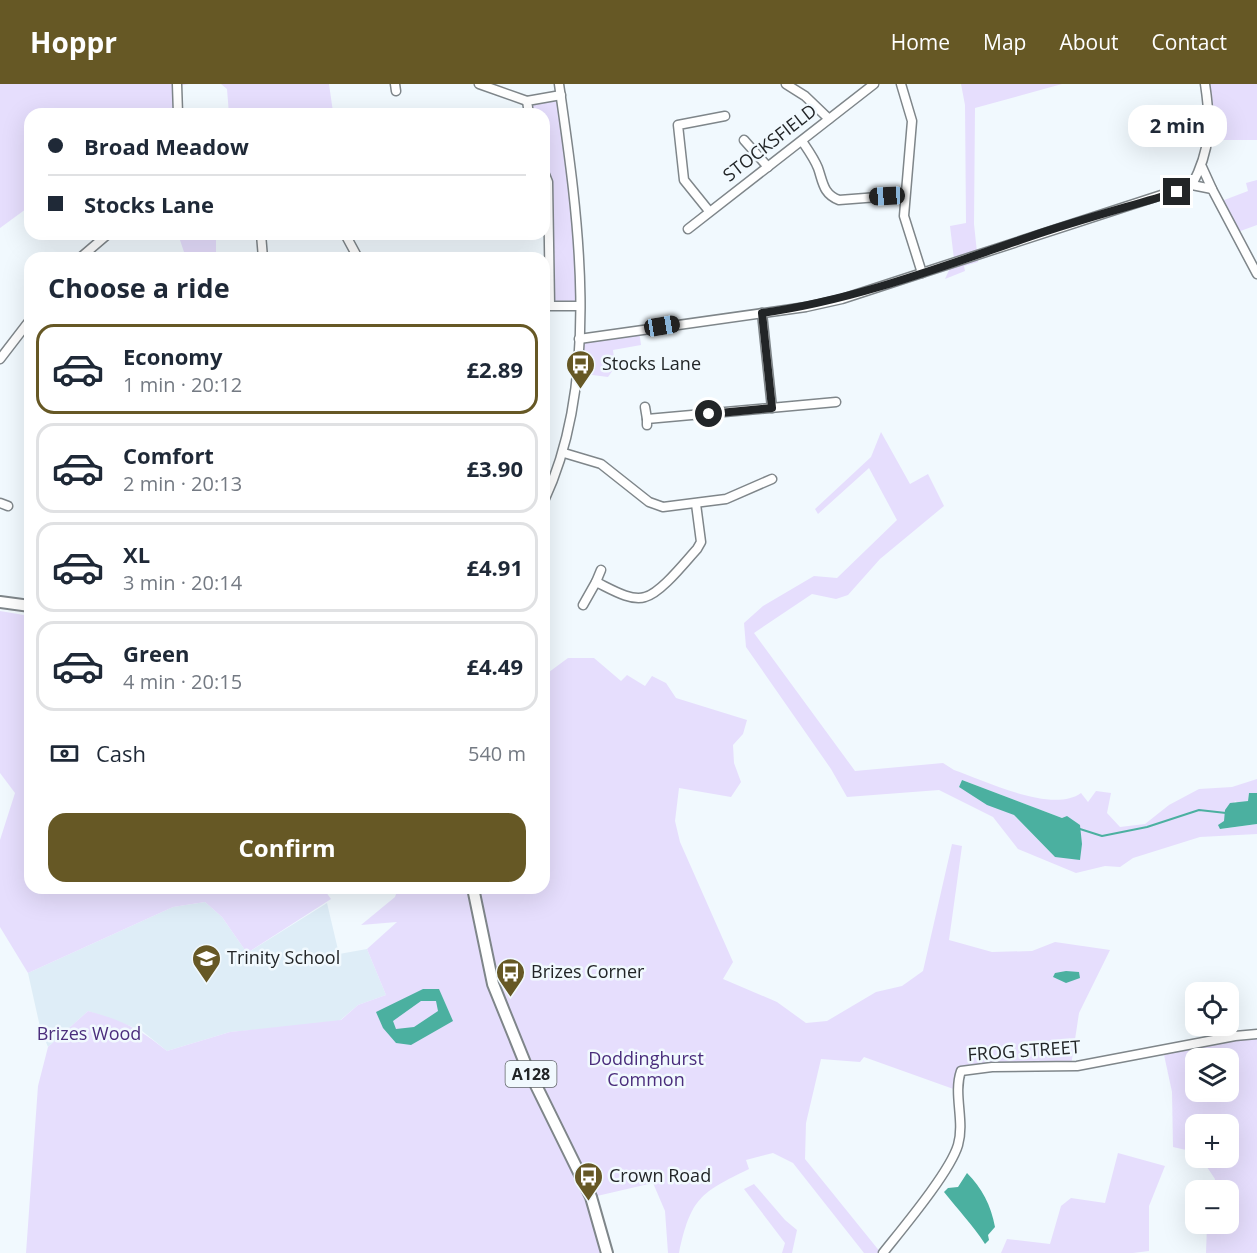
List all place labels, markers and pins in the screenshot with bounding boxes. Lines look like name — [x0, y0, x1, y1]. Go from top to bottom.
bus stop icon: Stocks Lane — [565, 348, 597, 390]
place label: Stocks Lane — [602, 351, 701, 375]
school or university icon: Trinity School — [190, 942, 222, 984]
place label: Trinity School — [227, 945, 340, 969]
bus stop icon: Brizes Corner — [494, 956, 526, 998]
place label: Brizes Corner — [531, 959, 645, 983]
bus stop icon: Crown Road — [572, 1160, 604, 1202]
place label: Crown Road — [609, 1163, 711, 1187]

